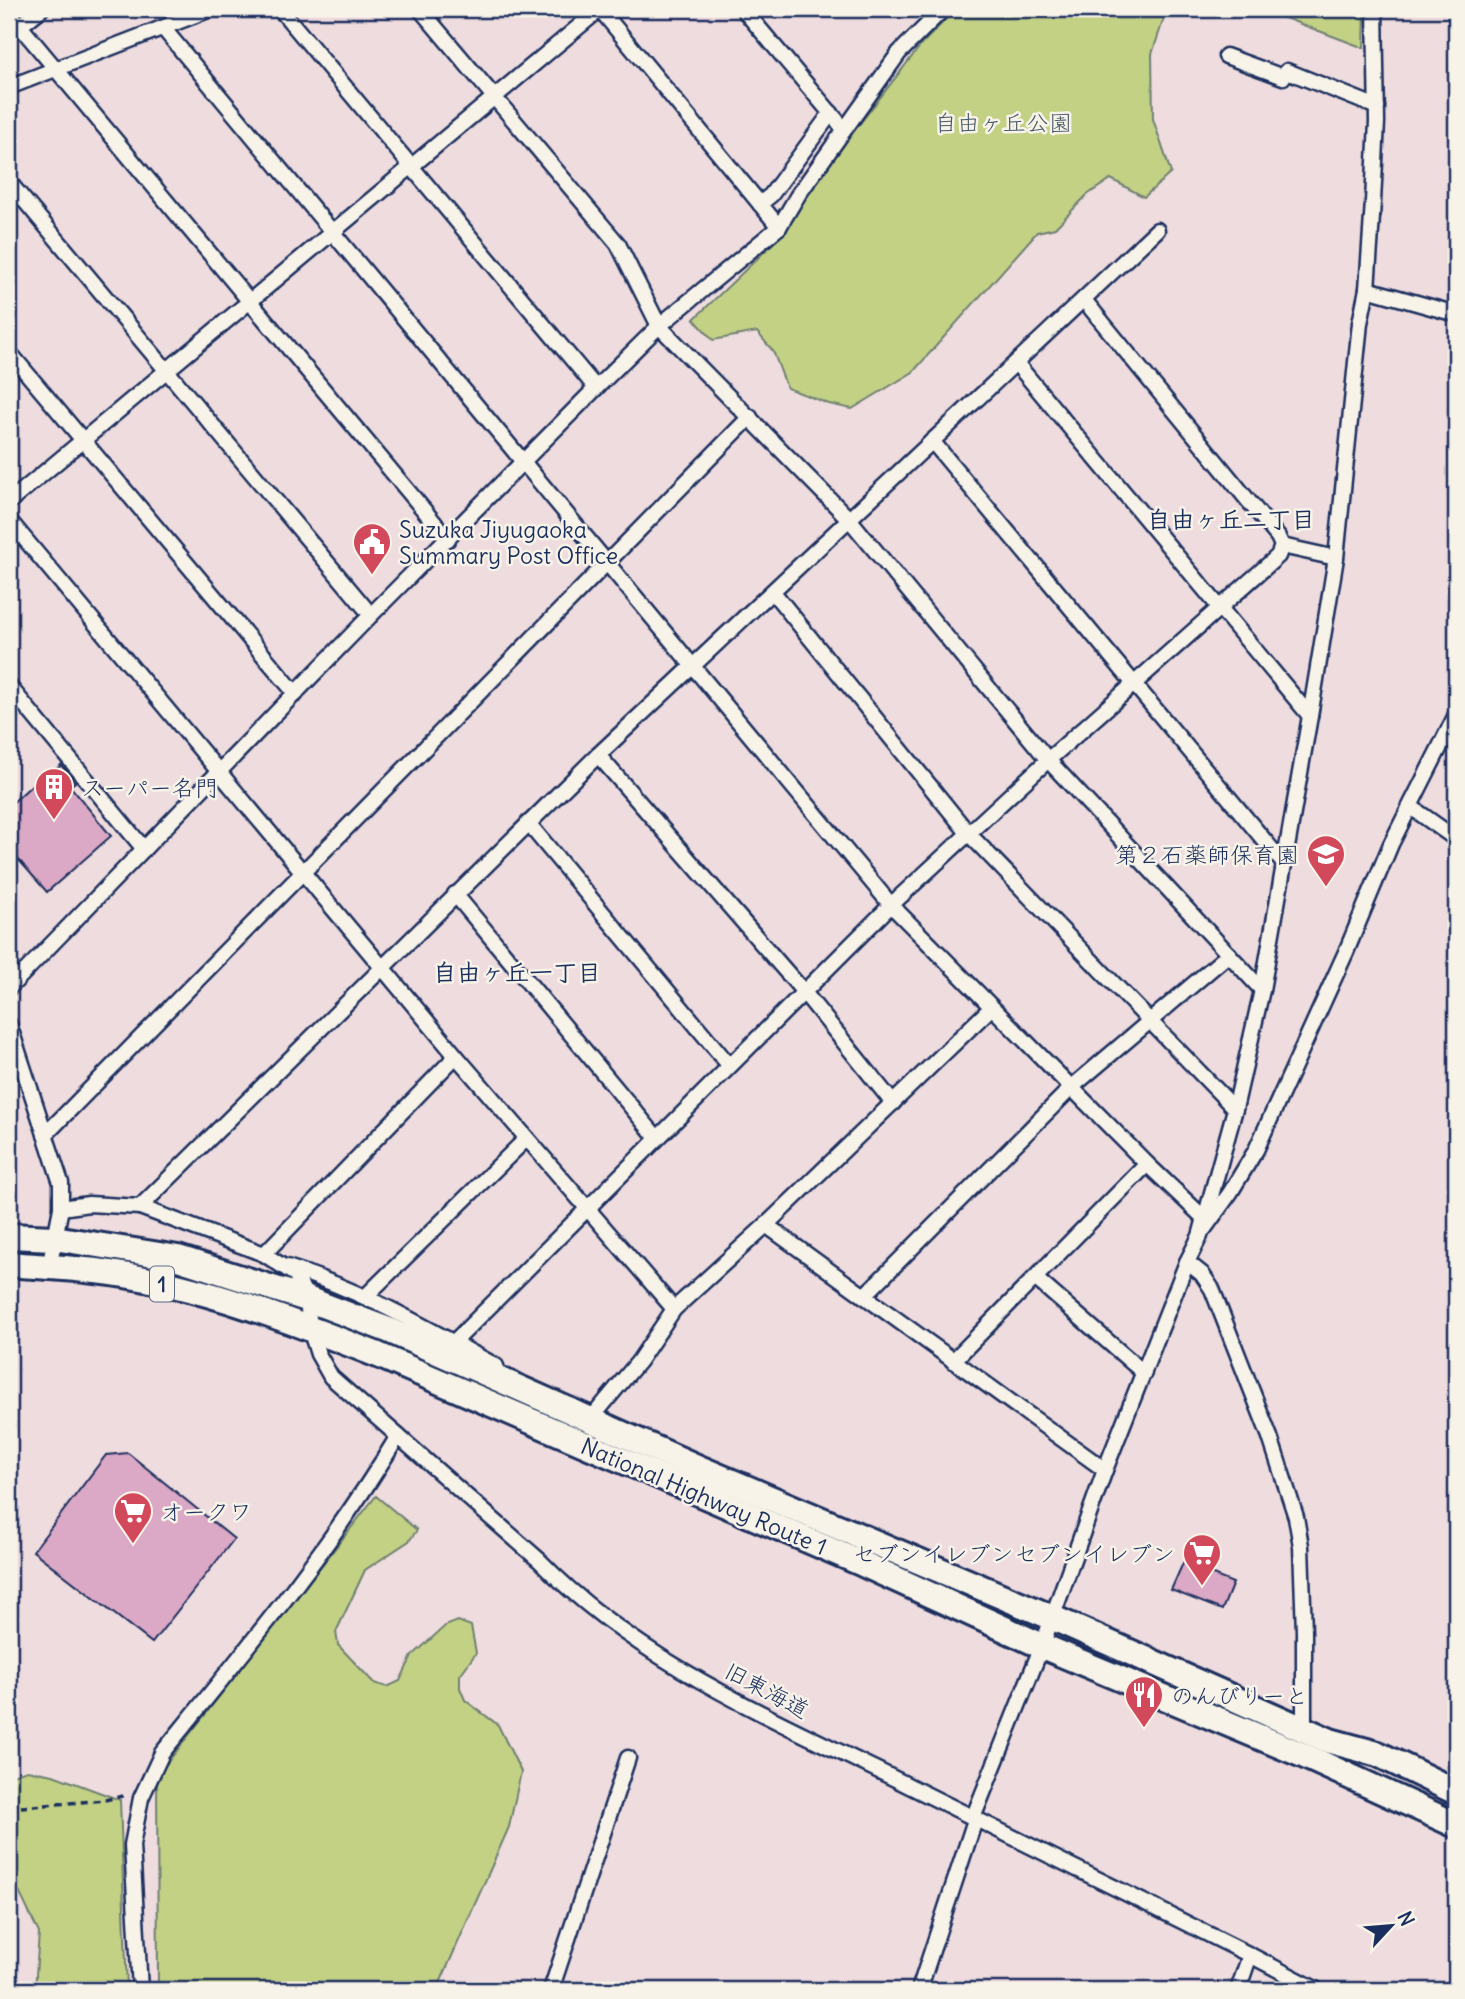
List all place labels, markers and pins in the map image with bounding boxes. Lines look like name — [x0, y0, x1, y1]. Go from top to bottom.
place label: Suzuka Jiyugaoka Summary Post Office — [399, 515, 618, 570]
public building icon: Suzuka Jiyugaoka Summary Post Office — [351, 521, 393, 576]
building icon: スーパー名門 — [33, 766, 75, 821]
place label: スーパー名門 — [81, 773, 218, 802]
school or university icon: 第２石薬師保育園 — [1305, 833, 1347, 888]
place label: 第２石薬師保育園 — [1115, 840, 1299, 869]
supermarket icon: オークワ — [112, 1490, 154, 1545]
place label: オークワ — [160, 1497, 252, 1526]
supermarket icon: セブンイレブンセブンイレブン — [1181, 1532, 1223, 1587]
place label: セブンイレブンセブンイレブン — [853, 1539, 1175, 1568]
restaurant icon: のんびりーと — [1123, 1674, 1165, 1729]
place label: のんびりーと — [1171, 1681, 1308, 1710]

